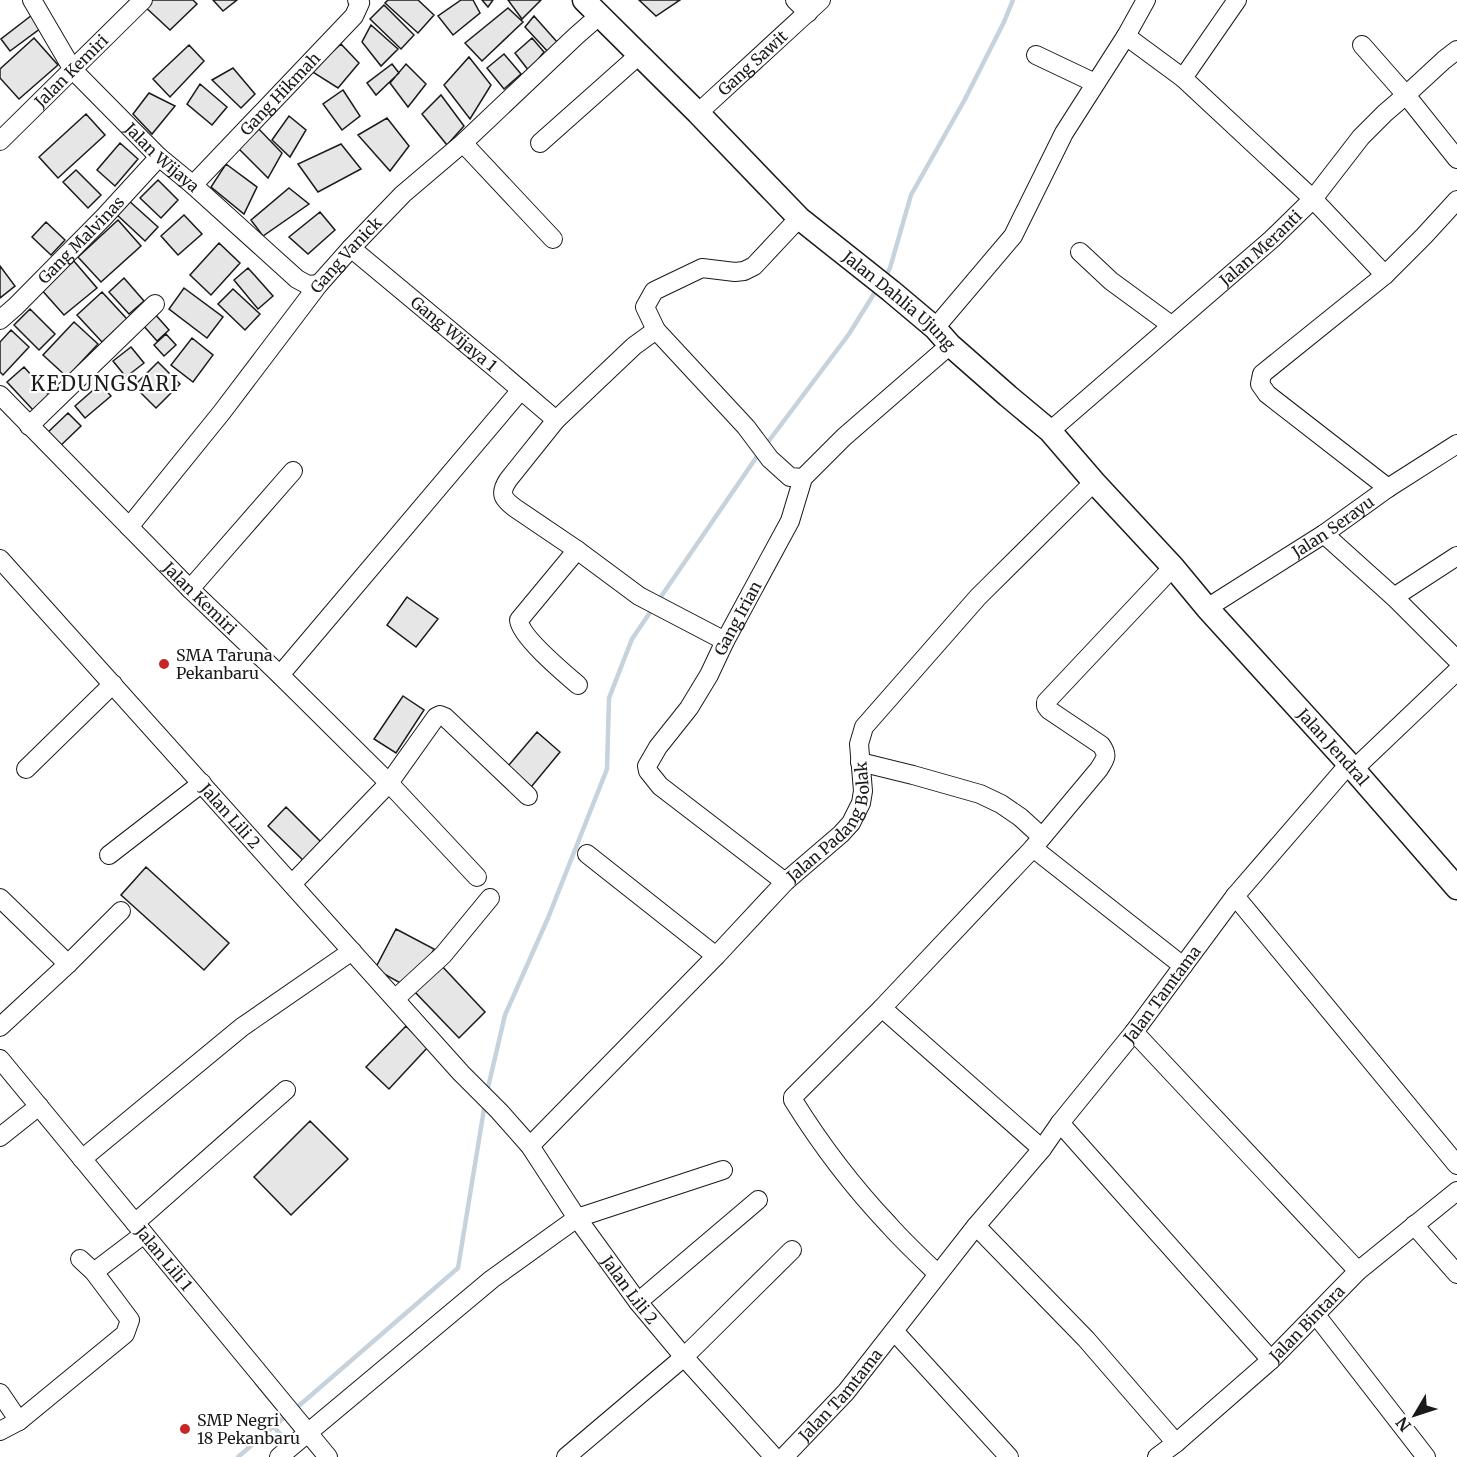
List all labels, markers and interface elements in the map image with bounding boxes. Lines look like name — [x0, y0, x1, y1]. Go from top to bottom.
street label: Gang Sawit — [714, 26, 792, 100]
street label: Jalan Kemiri — [30, 30, 112, 112]
street label: Gang Hikmah — [236, 48, 324, 139]
street label: Jalan Wijaya — [120, 118, 204, 196]
street label: Gang Malvinas — [34, 192, 128, 288]
street label: Jalan Meranti — [1215, 206, 1306, 291]
street label: Gang Vanick — [306, 212, 386, 297]
street label: Jalan Dahlia Ujung — [838, 246, 960, 354]
street label: Gang Wijaya 1 — [407, 292, 501, 376]
district label: KEDUNGSARI — [30, 371, 180, 396]
street label: Jalan Serayu — [1287, 491, 1378, 562]
street label: Jalan Kemiri — [158, 557, 241, 638]
street label: Gang Irian — [710, 577, 766, 658]
place label: SMA Taruna Pekanbaru — [176, 645, 273, 683]
marker: SMA Taruna Pekanbaru — [157, 657, 171, 671]
street label: Jalan Jendral — [1293, 703, 1373, 790]
street label: Jalan Padang Bolak — [782, 760, 873, 887]
street label: Jalan Lili 2 — [195, 778, 265, 852]
street label: Jalan Tamtama — [1118, 941, 1205, 1048]
street label: Jalan Lili 1 — [131, 1221, 197, 1295]
street label: Jalan Lili 2 — [597, 1251, 662, 1328]
street label: Jalan Bintara — [1264, 1281, 1349, 1366]
street label: Jalan Tamtama — [794, 1344, 886, 1446]
north arrow — [1385, 1385, 1445, 1445]
place label: SMP Negri 18 Pekanbaru — [197, 1410, 300, 1448]
text: N — [1391, 1413, 1415, 1436]
marker: SMP Negri 18 Pekanbaru — [178, 1422, 192, 1436]

